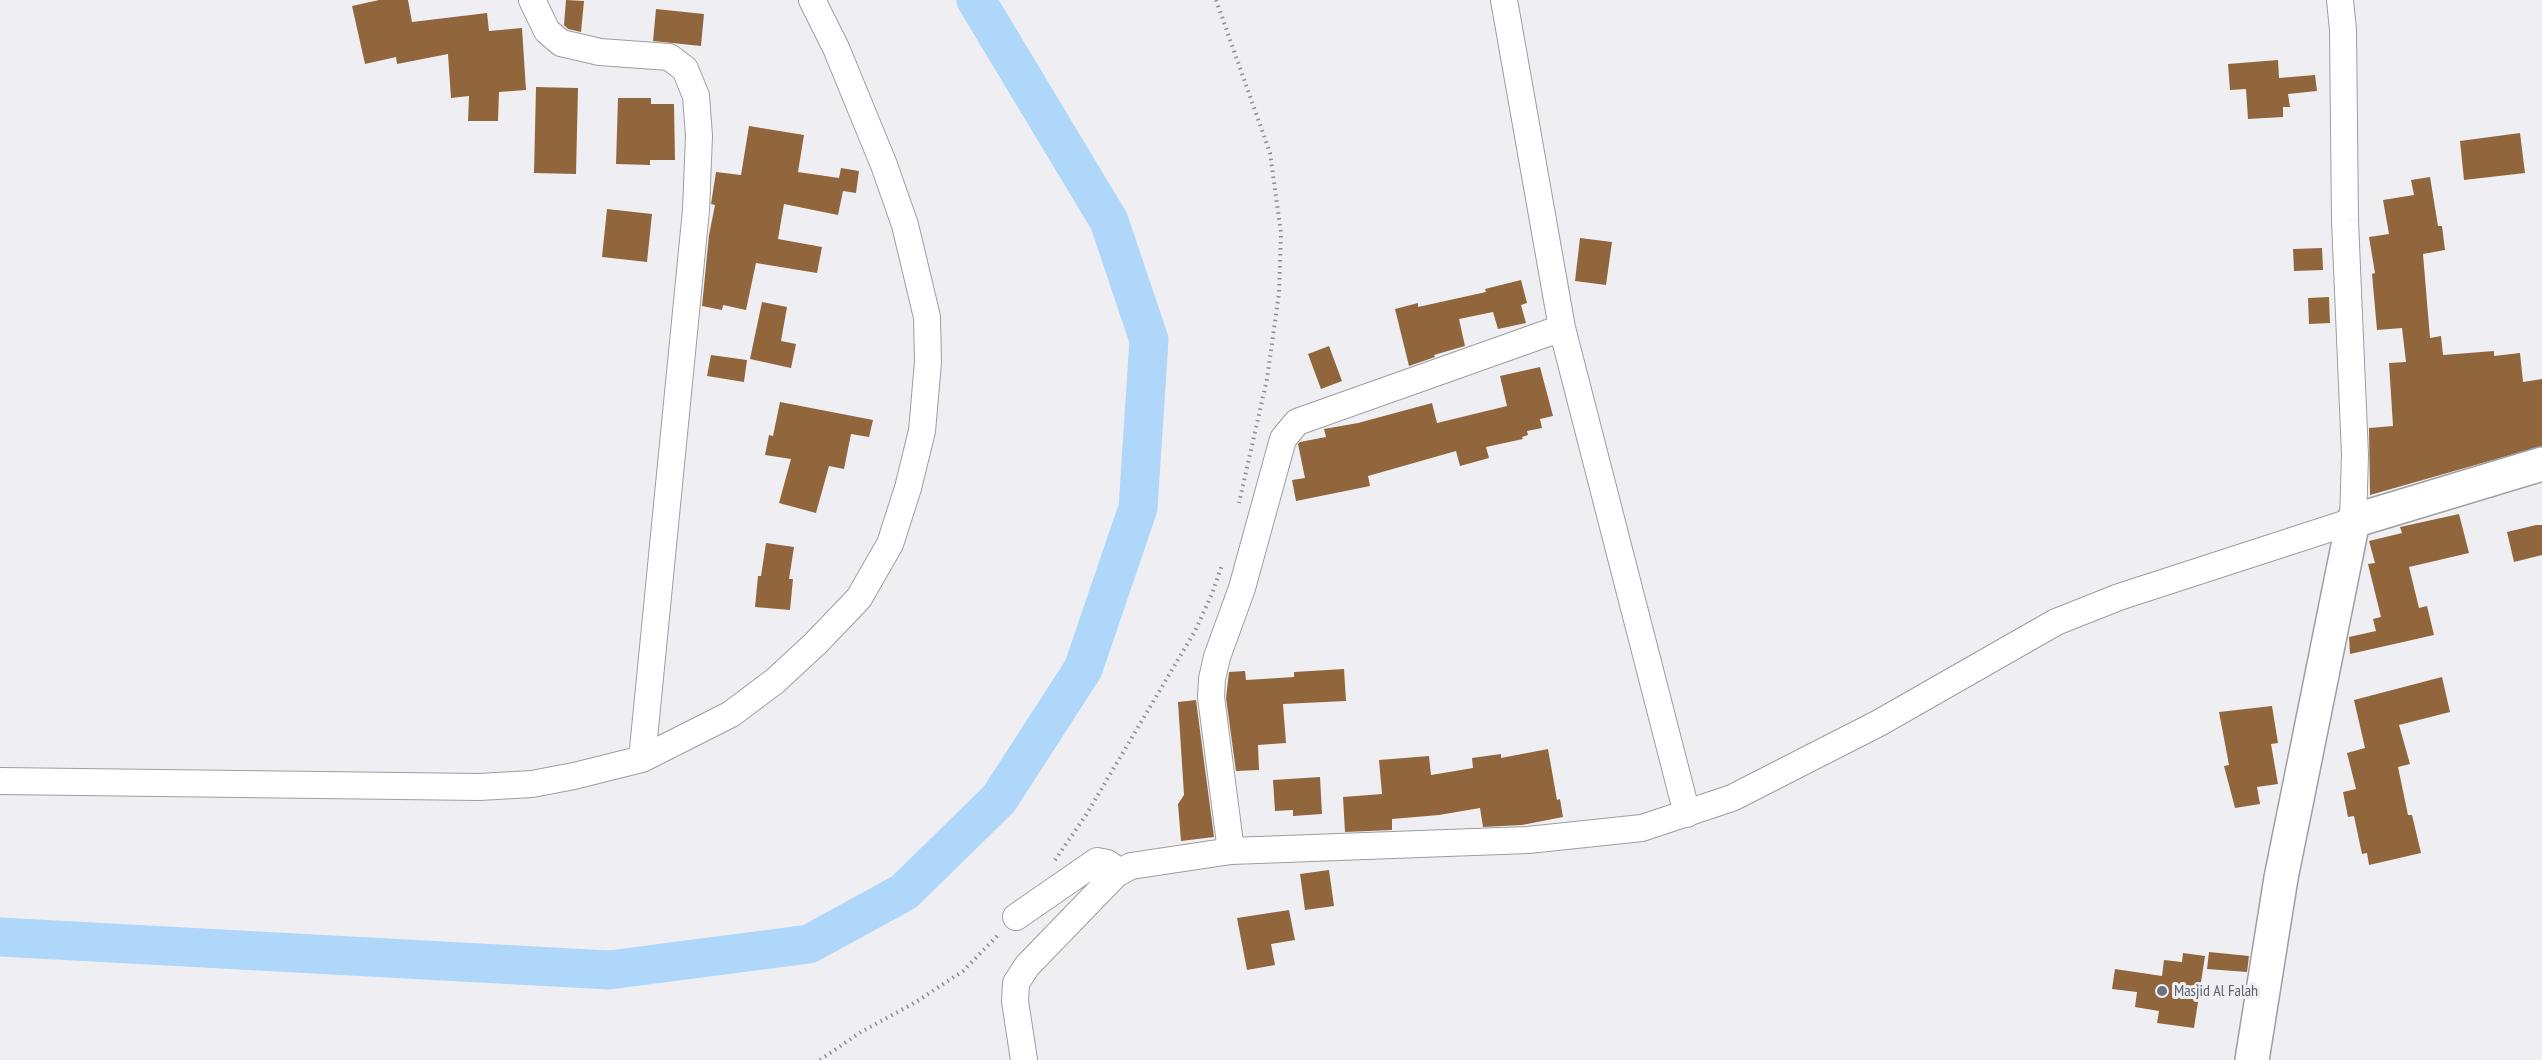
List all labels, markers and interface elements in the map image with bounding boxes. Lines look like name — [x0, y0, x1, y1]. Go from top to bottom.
place label: Masjid Al Falah — [2174, 981, 2258, 1001]
marker: Masjid Al Falah — [2155, 984, 2169, 998]

